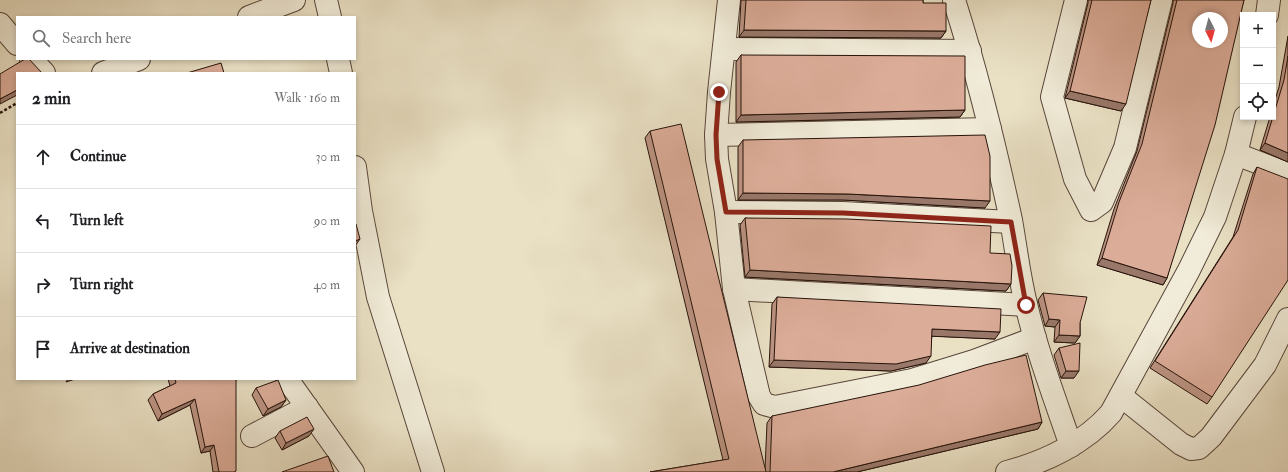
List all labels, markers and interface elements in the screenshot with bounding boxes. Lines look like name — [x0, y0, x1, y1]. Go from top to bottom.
north arrow — [1192, 12, 1228, 48]
map controls — [1240, 12, 1276, 120]
button: + — [1240, 12, 1276, 48]
search box — [16, 16, 356, 60]
icon: search — [30, 27, 52, 49]
text: Search here — [62, 29, 131, 48]
button: − — [1240, 48, 1276, 84]
route end — [710, 83, 728, 101]
button: locate — [1240, 84, 1276, 120]
text: 2 min — [32, 88, 71, 109]
text: Walk · 160 m — [274, 90, 340, 106]
icon: ahead — [32, 146, 54, 168]
text: Continue — [70, 147, 126, 166]
text: 30 m — [316, 149, 340, 165]
icon: left — [32, 210, 54, 232]
text: Turn left — [70, 211, 124, 230]
text: 90 m — [314, 213, 340, 229]
icon: right — [32, 274, 54, 296]
text: Turn right — [70, 275, 133, 294]
text: 40 m — [314, 277, 340, 293]
route start — [1017, 296, 1035, 314]
icon: arrive — [32, 338, 54, 360]
text: Arrive at destination — [70, 339, 190, 358]

